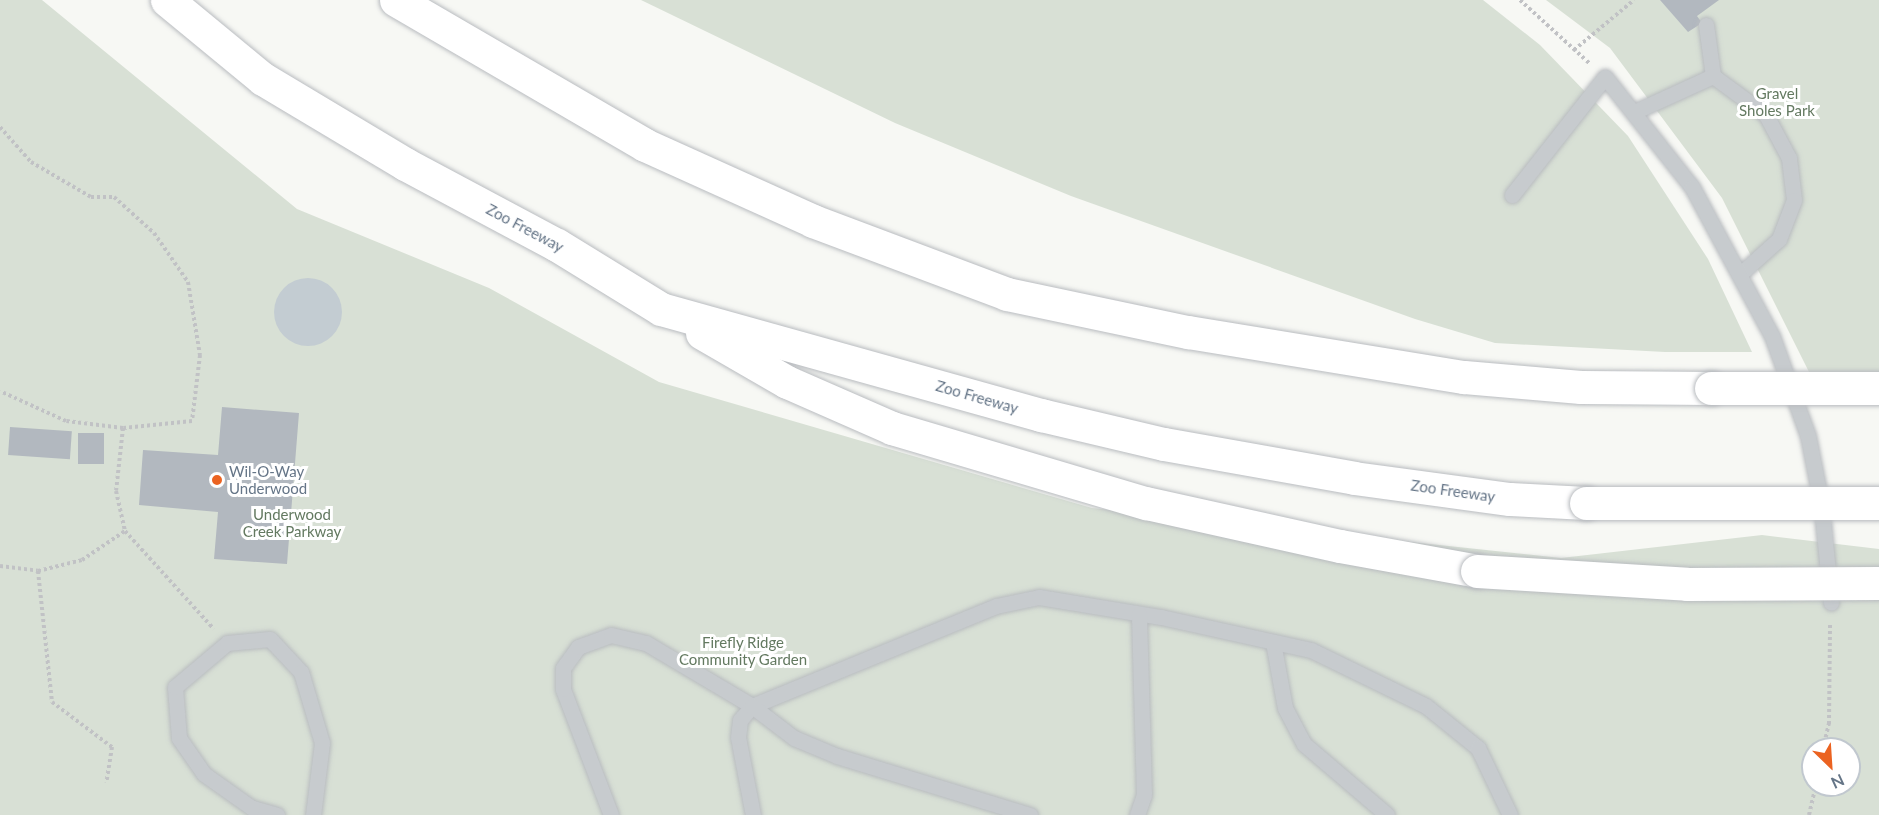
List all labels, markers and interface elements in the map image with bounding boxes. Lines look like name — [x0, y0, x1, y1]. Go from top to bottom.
park label: Gravel Sholes Park — [1739, 84, 1815, 119]
street label: Zoo Freeway — [483, 200, 567, 256]
street label: Zoo Freeway — [934, 377, 1020, 417]
place label: Wil-O-Way Underwood — [229, 462, 307, 497]
marker: Wil-O-Way Underwood — [210, 473, 224, 487]
street label: Zoo Freeway — [1410, 476, 1496, 506]
park label: Underwood Creek Parkway — [243, 505, 341, 540]
park label: Firefly Ridge Community Garden — [679, 633, 807, 668]
north arrow — [1801, 737, 1861, 797]
text: N — [1828, 771, 1848, 793]

